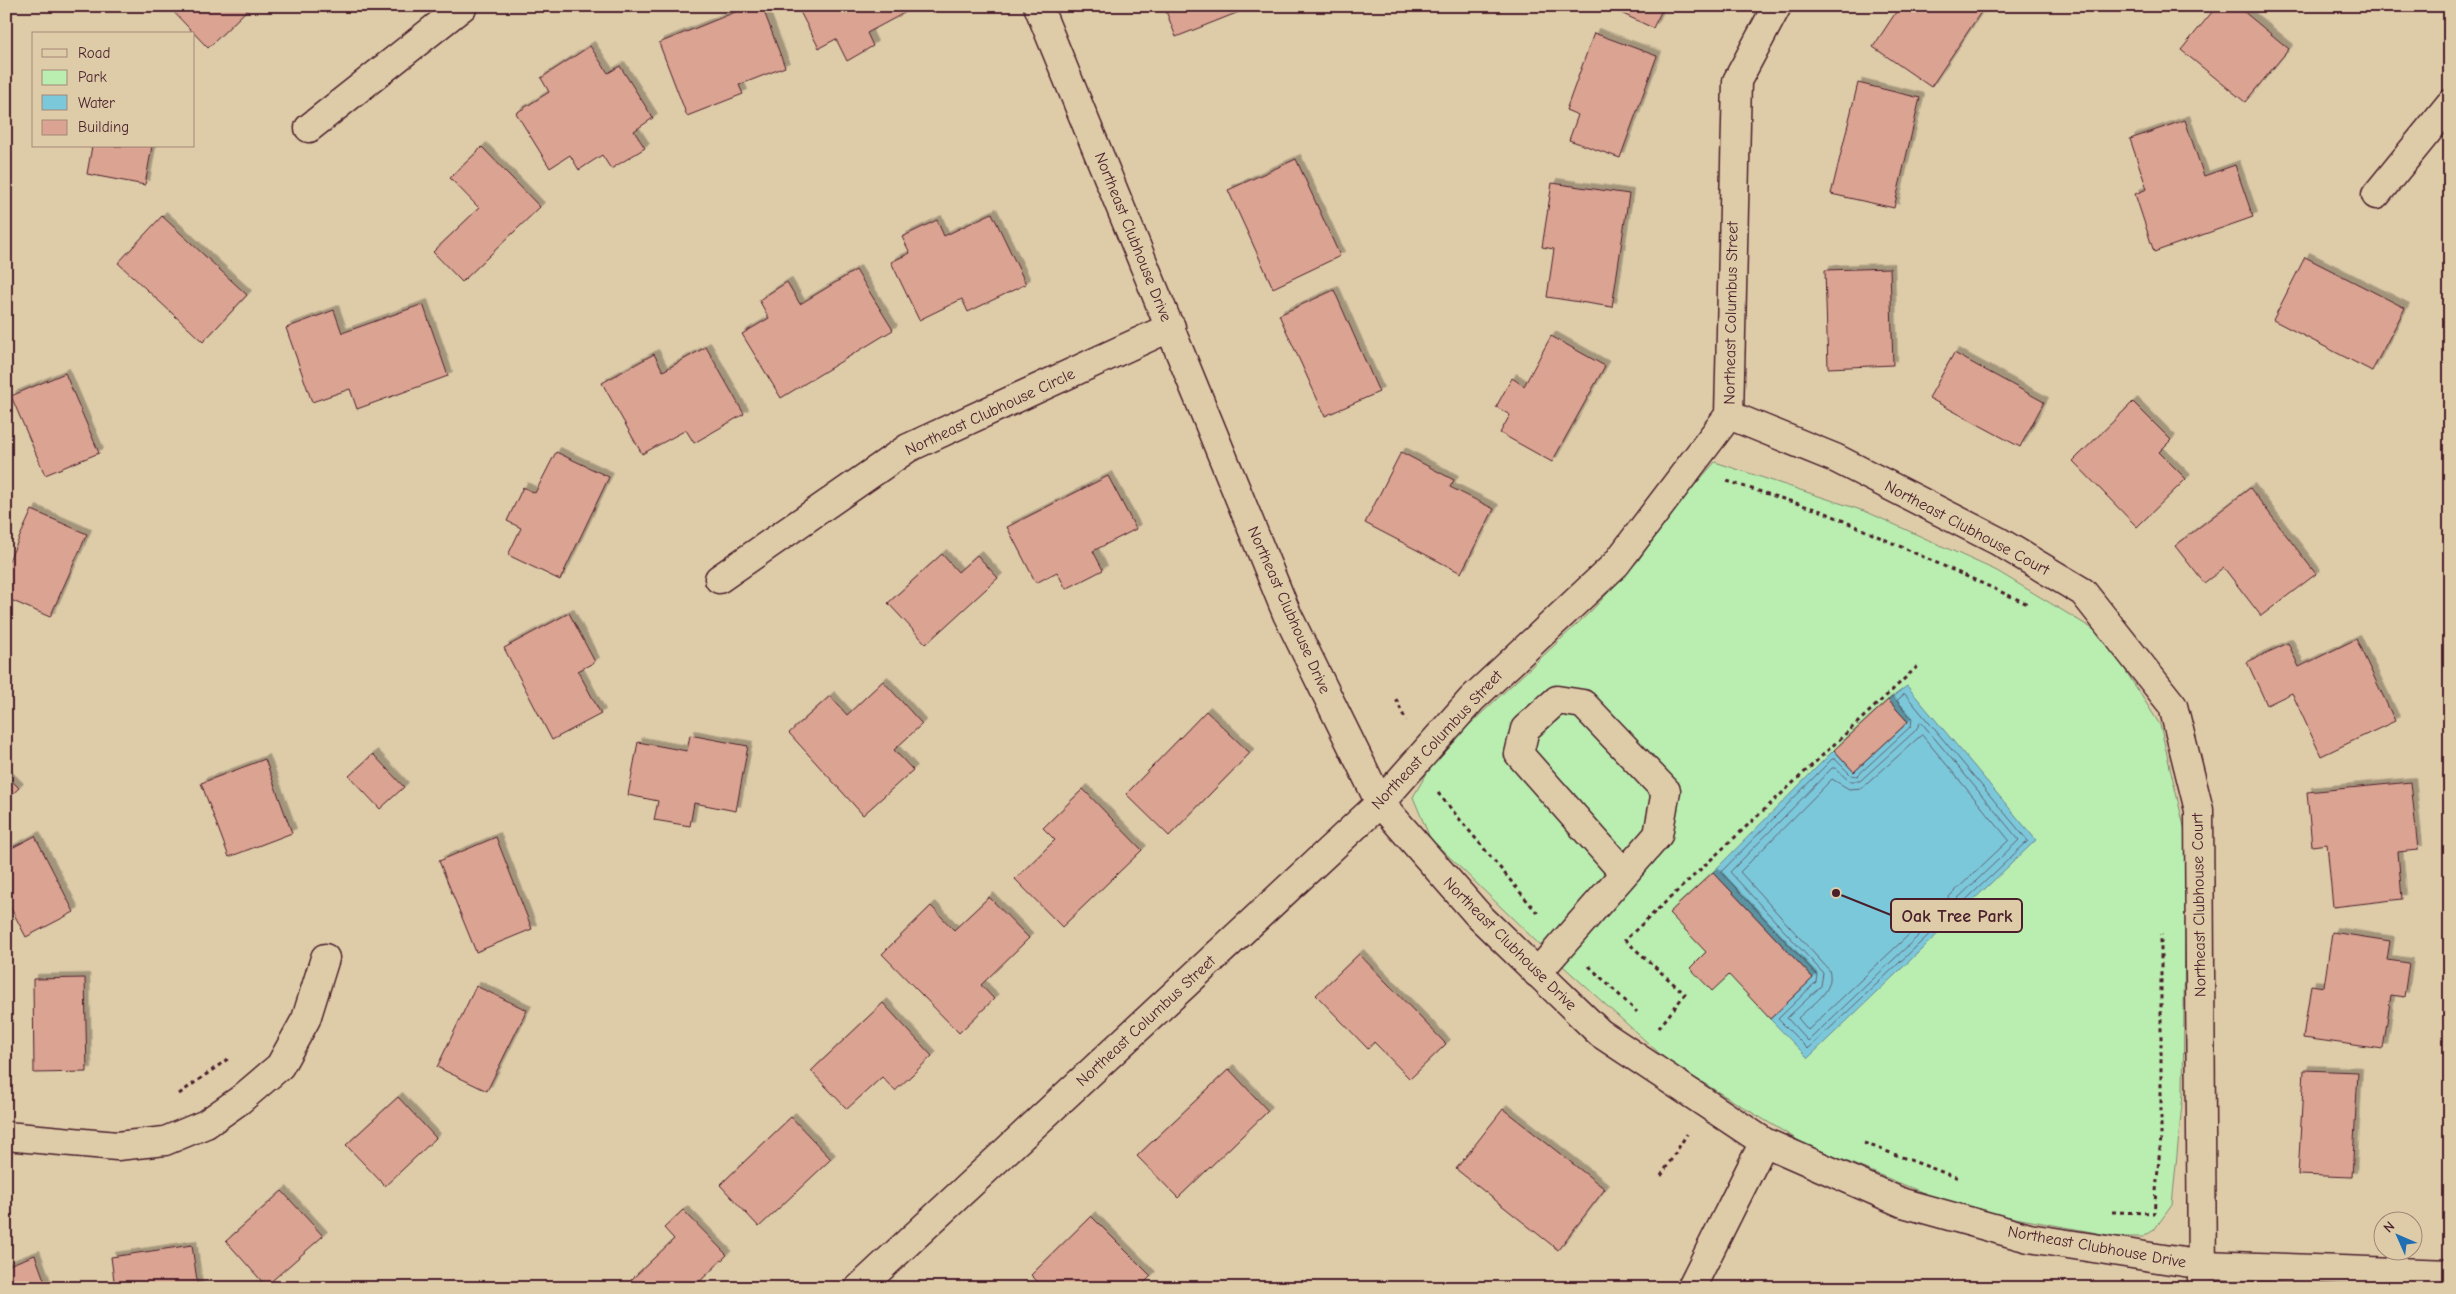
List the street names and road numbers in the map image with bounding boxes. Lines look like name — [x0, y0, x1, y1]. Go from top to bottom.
street label: Northeast Clubhouse Drive — [1091, 150, 1175, 324]
street label: Northeast Columbus Street — [1720, 221, 1742, 405]
street label: Northeast Clubhouse Circle — [902, 365, 1078, 459]
street label: Northeast Clubhouse Court — [1882, 477, 2053, 579]
street label: Northeast Clubhouse Drive — [1244, 524, 1334, 696]
street label: Northeast Columbus Street — [1368, 667, 1506, 813]
street label: Northeast Clubhouse Court — [2188, 812, 2210, 997]
street label: Northeast Clubhouse Drive — [1440, 874, 1580, 1014]
street label: Northeast Columbus Street — [1073, 952, 1219, 1090]
street label: Northeast Clubhouse Drive — [2006, 1222, 2188, 1272]

